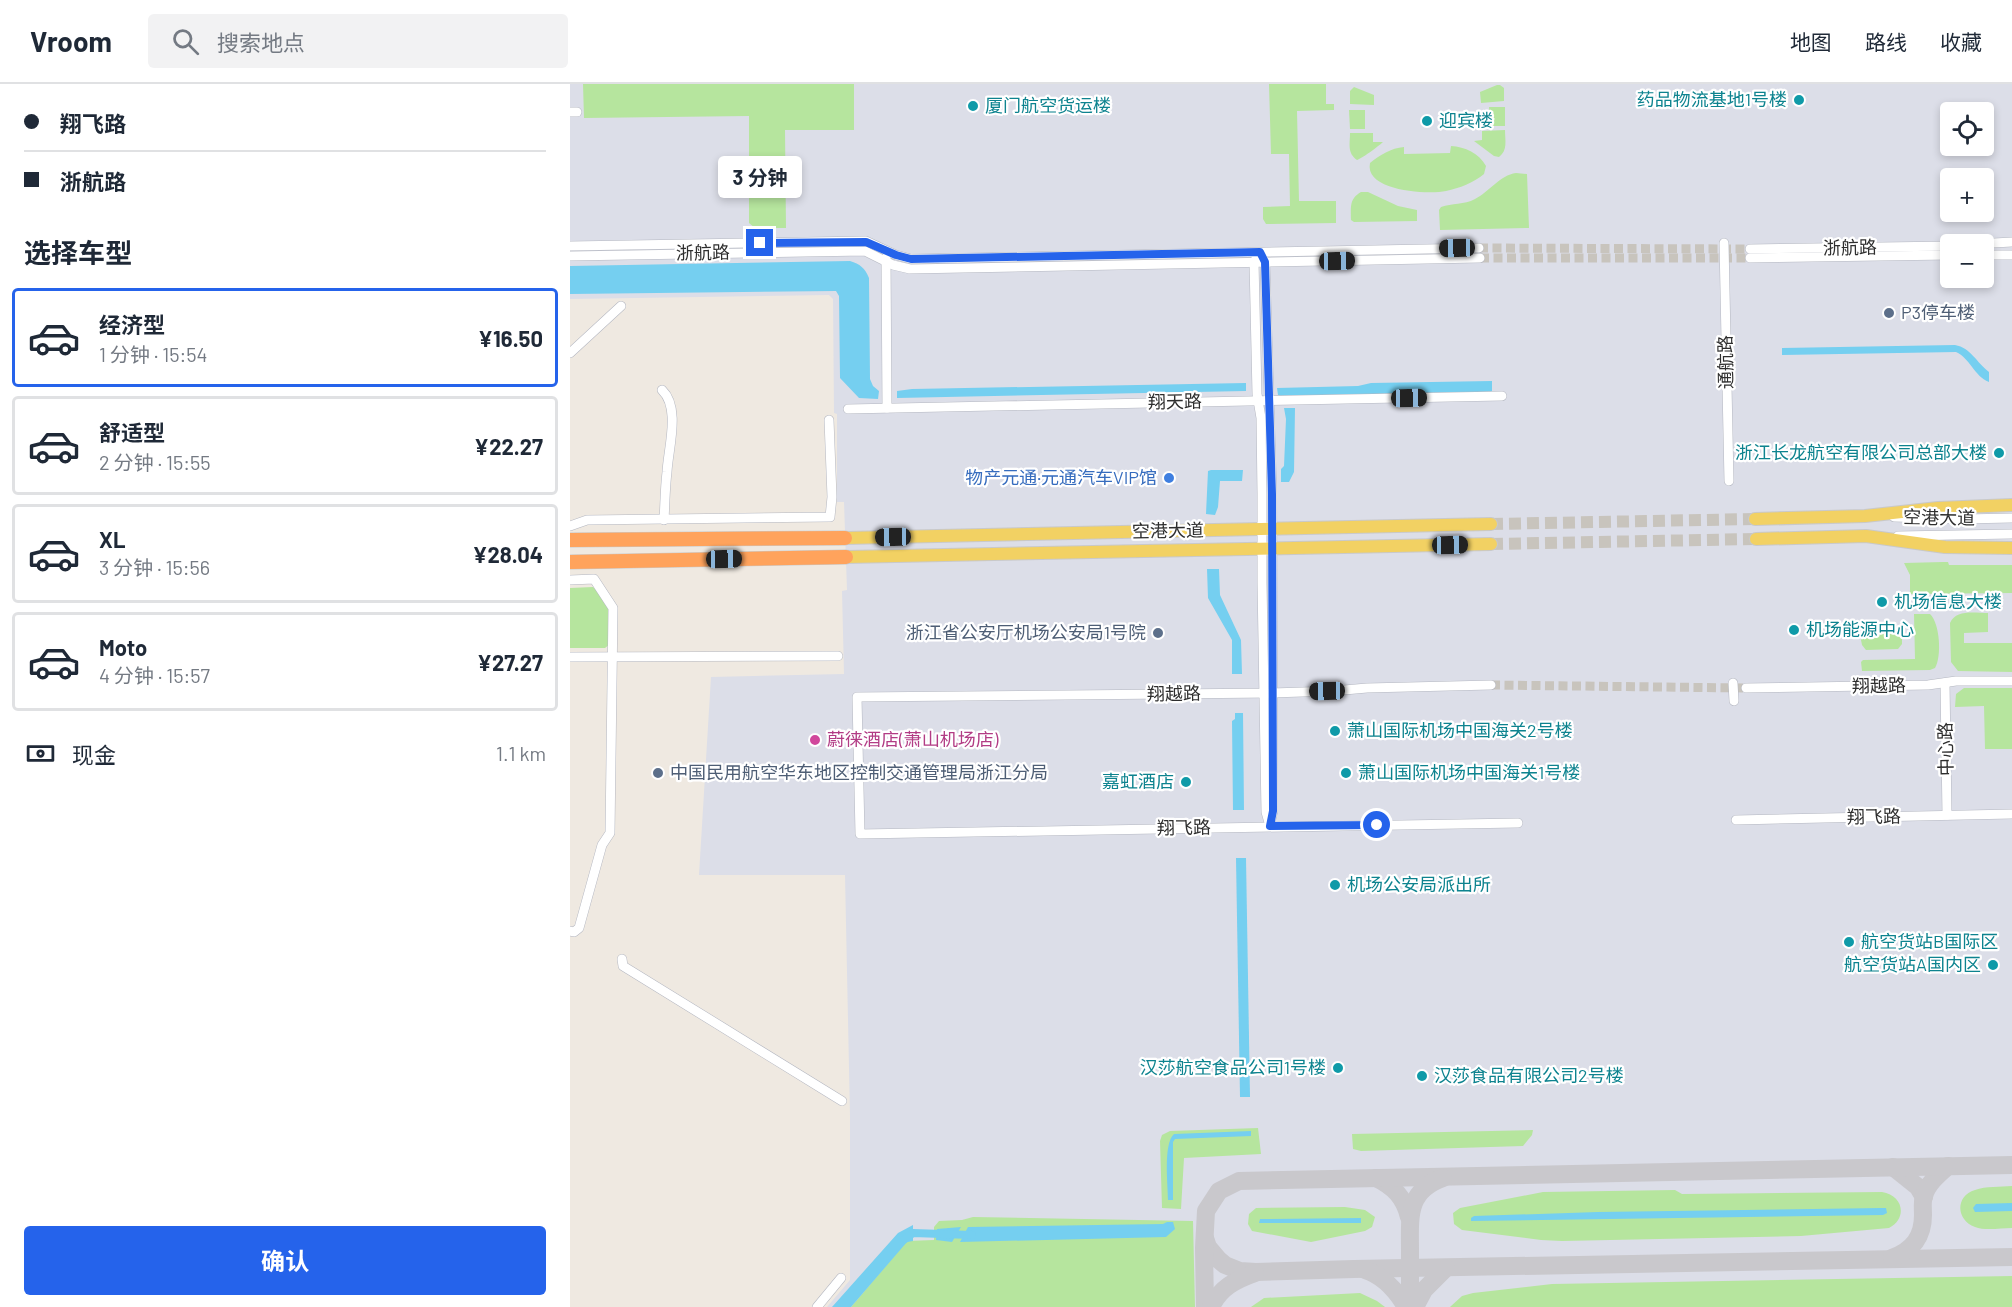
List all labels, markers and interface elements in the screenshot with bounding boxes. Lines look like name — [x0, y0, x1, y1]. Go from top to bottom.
search box — [148, 14, 568, 68]
text: Vroom — [30, 24, 112, 58]
icon: search — [169, 25, 202, 58]
text: 搜索地点 — [217, 29, 305, 55]
text: 地图 — [1790, 29, 1832, 54]
text: 路线 — [1865, 29, 1907, 54]
text: 收藏 — [1940, 29, 1982, 54]
place label: 药品物流基地1号楼 — [1637, 88, 1787, 110]
marker: 药品物流基地1号楼 — [1792, 93, 1806, 107]
place label: 厦门航空货运楼 — [985, 94, 1111, 116]
marker: 厦门航空货运楼 — [966, 99, 980, 113]
map controls — [1940, 102, 1994, 288]
button: locate — [1940, 102, 1994, 156]
place label: 迎宾楼 — [1439, 109, 1493, 131]
text: 翔飞路 — [60, 110, 126, 136]
marker: 迎宾楼 — [1420, 114, 1434, 128]
callout: 3 分钟 — [718, 156, 802, 198]
text: 3 分钟 — [733, 165, 787, 189]
text: 浙航路 — [60, 168, 126, 194]
button: + — [1940, 168, 1994, 222]
route end — [746, 229, 773, 256]
button: − — [1940, 234, 1994, 288]
text: 选择车型 — [24, 236, 132, 268]
street label: 浙航路 — [1823, 236, 1877, 258]
car — [1439, 239, 1475, 257]
street label: 浙航路 — [676, 241, 730, 263]
car — [1319, 252, 1355, 270]
place label: P3停车楼 — [1901, 301, 1975, 323]
marker: P3停车楼 — [1882, 306, 1896, 320]
icon: car — [27, 311, 81, 365]
text: 经济型 — [99, 311, 165, 337]
text: ¥16.50 — [478, 325, 543, 351]
street label: 通航路 — [1714, 335, 1736, 389]
text: 1 分钟 · 15:54 — [99, 342, 208, 366]
car — [1391, 389, 1427, 407]
street label: 翔天路 — [1148, 390, 1202, 412]
icon: car — [27, 419, 81, 473]
text: 舒适型 — [99, 419, 165, 445]
text: ¥22.27 — [474, 433, 543, 459]
place label: 浙江长龙航空有限公司总部大楼 — [1735, 441, 1987, 463]
marker: 浙江长龙航空有限公司总部大楼 — [1992, 446, 2006, 460]
text: 2 分钟 · 15:55 — [99, 450, 211, 474]
place label: 物产元通·元通汽车VIP馆 — [965, 466, 1157, 488]
marker: 物产元通·元通汽车VIP馆 — [1162, 471, 1176, 485]
street label: 空港大道 — [1903, 505, 1975, 529]
street label: 空港大道 — [1132, 518, 1204, 542]
text: XL — [99, 526, 125, 552]
icon: car — [27, 527, 81, 581]
car — [875, 528, 911, 546]
car — [1432, 536, 1468, 554]
text: ¥28.04 — [472, 541, 543, 567]
car — [706, 550, 742, 568]
text: 3 分钟 · 15:56 — [99, 555, 210, 579]
place label: 机场信息大楼 — [1894, 590, 2002, 612]
marker: 机场信息大楼 — [1875, 595, 1889, 609]
place label: 机场能源中心 — [1806, 618, 1914, 640]
place label: 浙江省公安厅机场公安局1号院 — [906, 621, 1146, 643]
marker: 机场能源中心 — [1787, 623, 1801, 637]
marker: 浙江省公安厅机场公安局1号院 — [1151, 626, 1165, 640]
text: Moto — [99, 634, 147, 660]
icon: car — [27, 635, 81, 689]
text: ¥27.27 — [477, 649, 543, 675]
text: 4 分钟 · 15:57 — [99, 663, 210, 687]
street label: 翔越路 — [1852, 674, 1906, 696]
street label: 翔越路 — [1147, 682, 1201, 704]
car — [1309, 682, 1345, 700]
place label: 萧山国际机场中国海关2号楼 — [1347, 719, 1573, 741]
street label: 中心路 — [1934, 722, 1956, 776]
marker: 萧山国际机场中国海关2号楼 — [1328, 724, 1342, 738]
place label: 蔚徕酒店(萧山机场店) — [827, 728, 999, 750]
marker: 蔚徕酒店(萧山机场店) — [808, 733, 822, 747]
icon: cash — [24, 737, 57, 770]
text: 现金 — [72, 741, 116, 767]
text: 1.1 km — [496, 741, 546, 765]
place label: 中国民用航空华东地区控制交通管理局浙江分局 — [670, 761, 1048, 783]
place label: 萧山国际机场中国海关1号楼 — [1358, 761, 1580, 783]
marker: 中国民用航空华东地区控制交通管理局浙江分局 — [651, 766, 665, 780]
marker: 萧山国际机场中国海关1号楼 — [1339, 766, 1353, 780]
place label: 嘉虹酒店 — [1102, 770, 1174, 792]
marker: 嘉虹酒店 — [1179, 775, 1193, 789]
street label: 翔飞路 — [1847, 805, 1901, 827]
route start — [1363, 811, 1390, 838]
street label: 翔飞路 — [1157, 816, 1211, 838]
place label: 机场公安局派出所 — [1347, 873, 1491, 895]
marker: 机场公安局派出所 — [1328, 878, 1342, 892]
place label: 航空货站B国际区 — [1861, 930, 1998, 952]
marker: 航空货站B国际区 — [1842, 935, 1856, 949]
place label: 航空货站A国内区 — [1844, 953, 1981, 975]
marker: 航空货站A国内区 — [1986, 958, 2000, 972]
place label: 汉莎航空食品公司1号楼 — [1140, 1056, 1326, 1078]
marker: 汉莎航空食品公司1号楼 — [1331, 1061, 1345, 1075]
place label: 汉莎食品有限公司2号楼 — [1434, 1064, 1624, 1086]
marker: 汉莎食品有限公司2号楼 — [1415, 1069, 1429, 1083]
button: 确认 — [24, 1226, 546, 1295]

